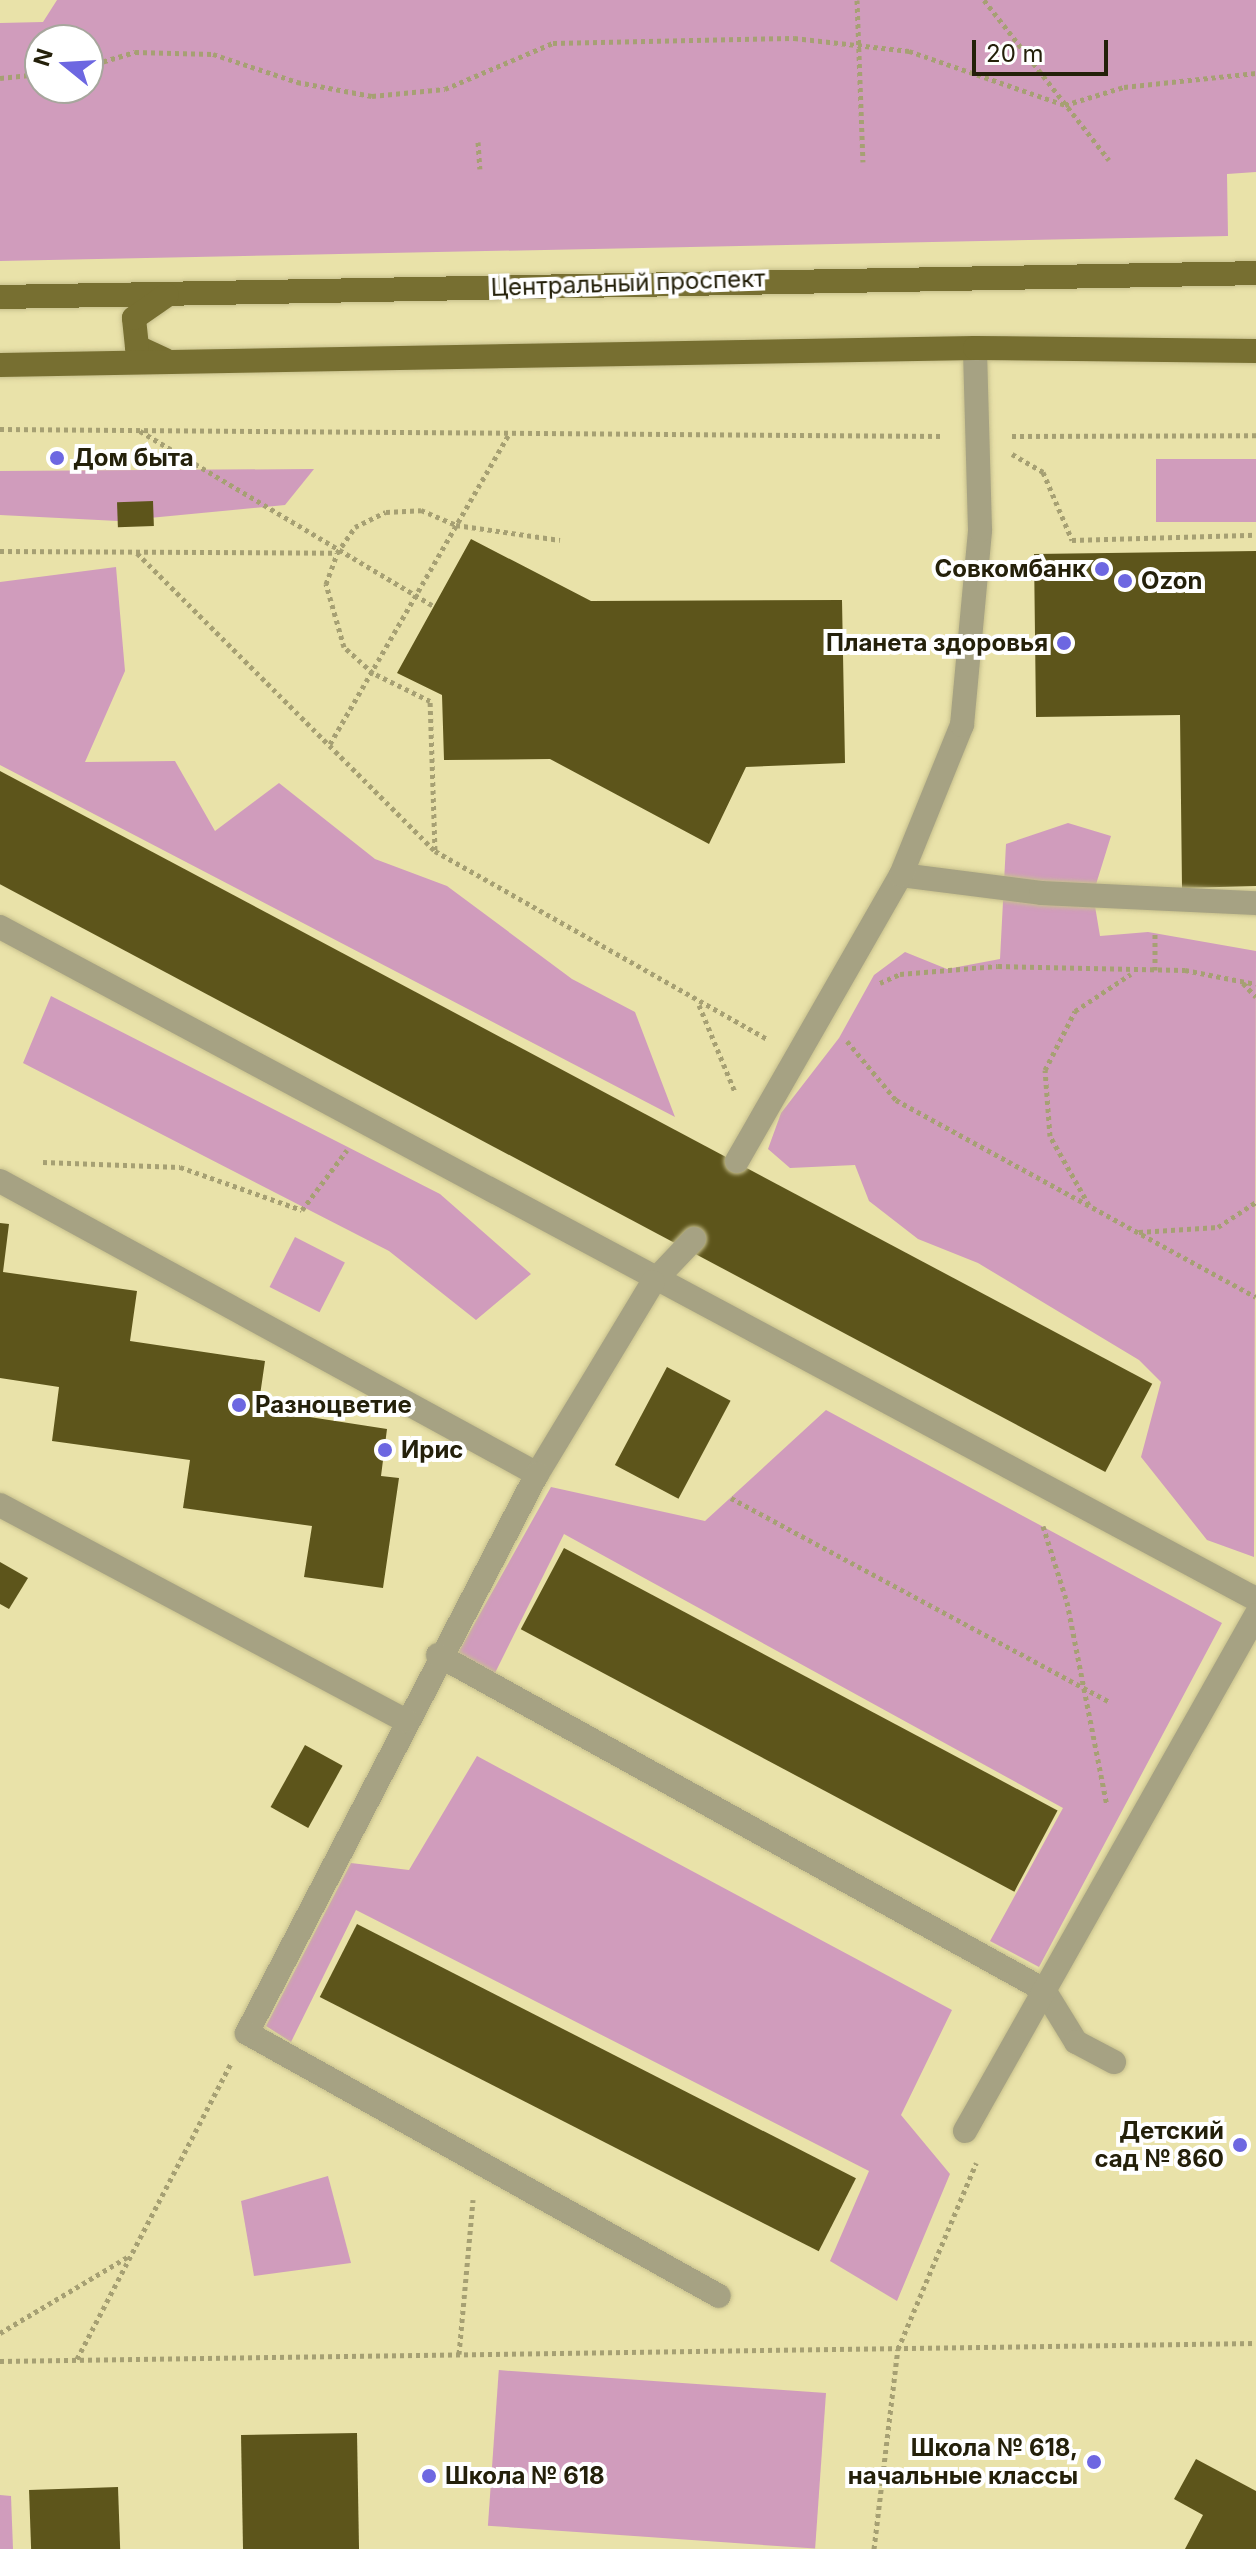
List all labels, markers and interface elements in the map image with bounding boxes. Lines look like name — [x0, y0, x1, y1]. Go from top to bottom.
north arrow — [24, 24, 104, 104]
scale bar — [976, 24, 1112, 74]
text: 20 m — [986, 39, 1044, 68]
text: N — [28, 45, 58, 69]
street label: Центральный проспект — [490, 264, 766, 302]
place label: Дом быта — [73, 444, 194, 472]
marker: Дом быта — [48, 449, 66, 467]
place label: Совкомбанк — [935, 555, 1086, 583]
marker: Совкомбанк — [1093, 560, 1111, 578]
place label: Ozon — [1141, 567, 1202, 595]
marker: Ozon — [1116, 572, 1134, 590]
place label: Планета здоровья — [826, 629, 1048, 657]
marker: Планета здоровья — [1055, 634, 1073, 652]
place label: Разноцветие — [255, 1391, 412, 1419]
marker: Разноцветие — [230, 1396, 248, 1414]
place label: Ирис — [401, 1436, 463, 1464]
marker: Ирис — [376, 1441, 394, 1459]
place label: Детский сад № 860 — [1094, 2117, 1224, 2173]
marker: Детский сад № 860 — [1231, 2136, 1249, 2154]
place label: Школа № 618, начальные классы — [848, 2434, 1078, 2490]
marker: Школа № 618, начальные классы — [1085, 2453, 1103, 2471]
place label: Школа № 618 — [445, 2462, 605, 2490]
marker: Школа № 618 — [420, 2467, 438, 2485]

